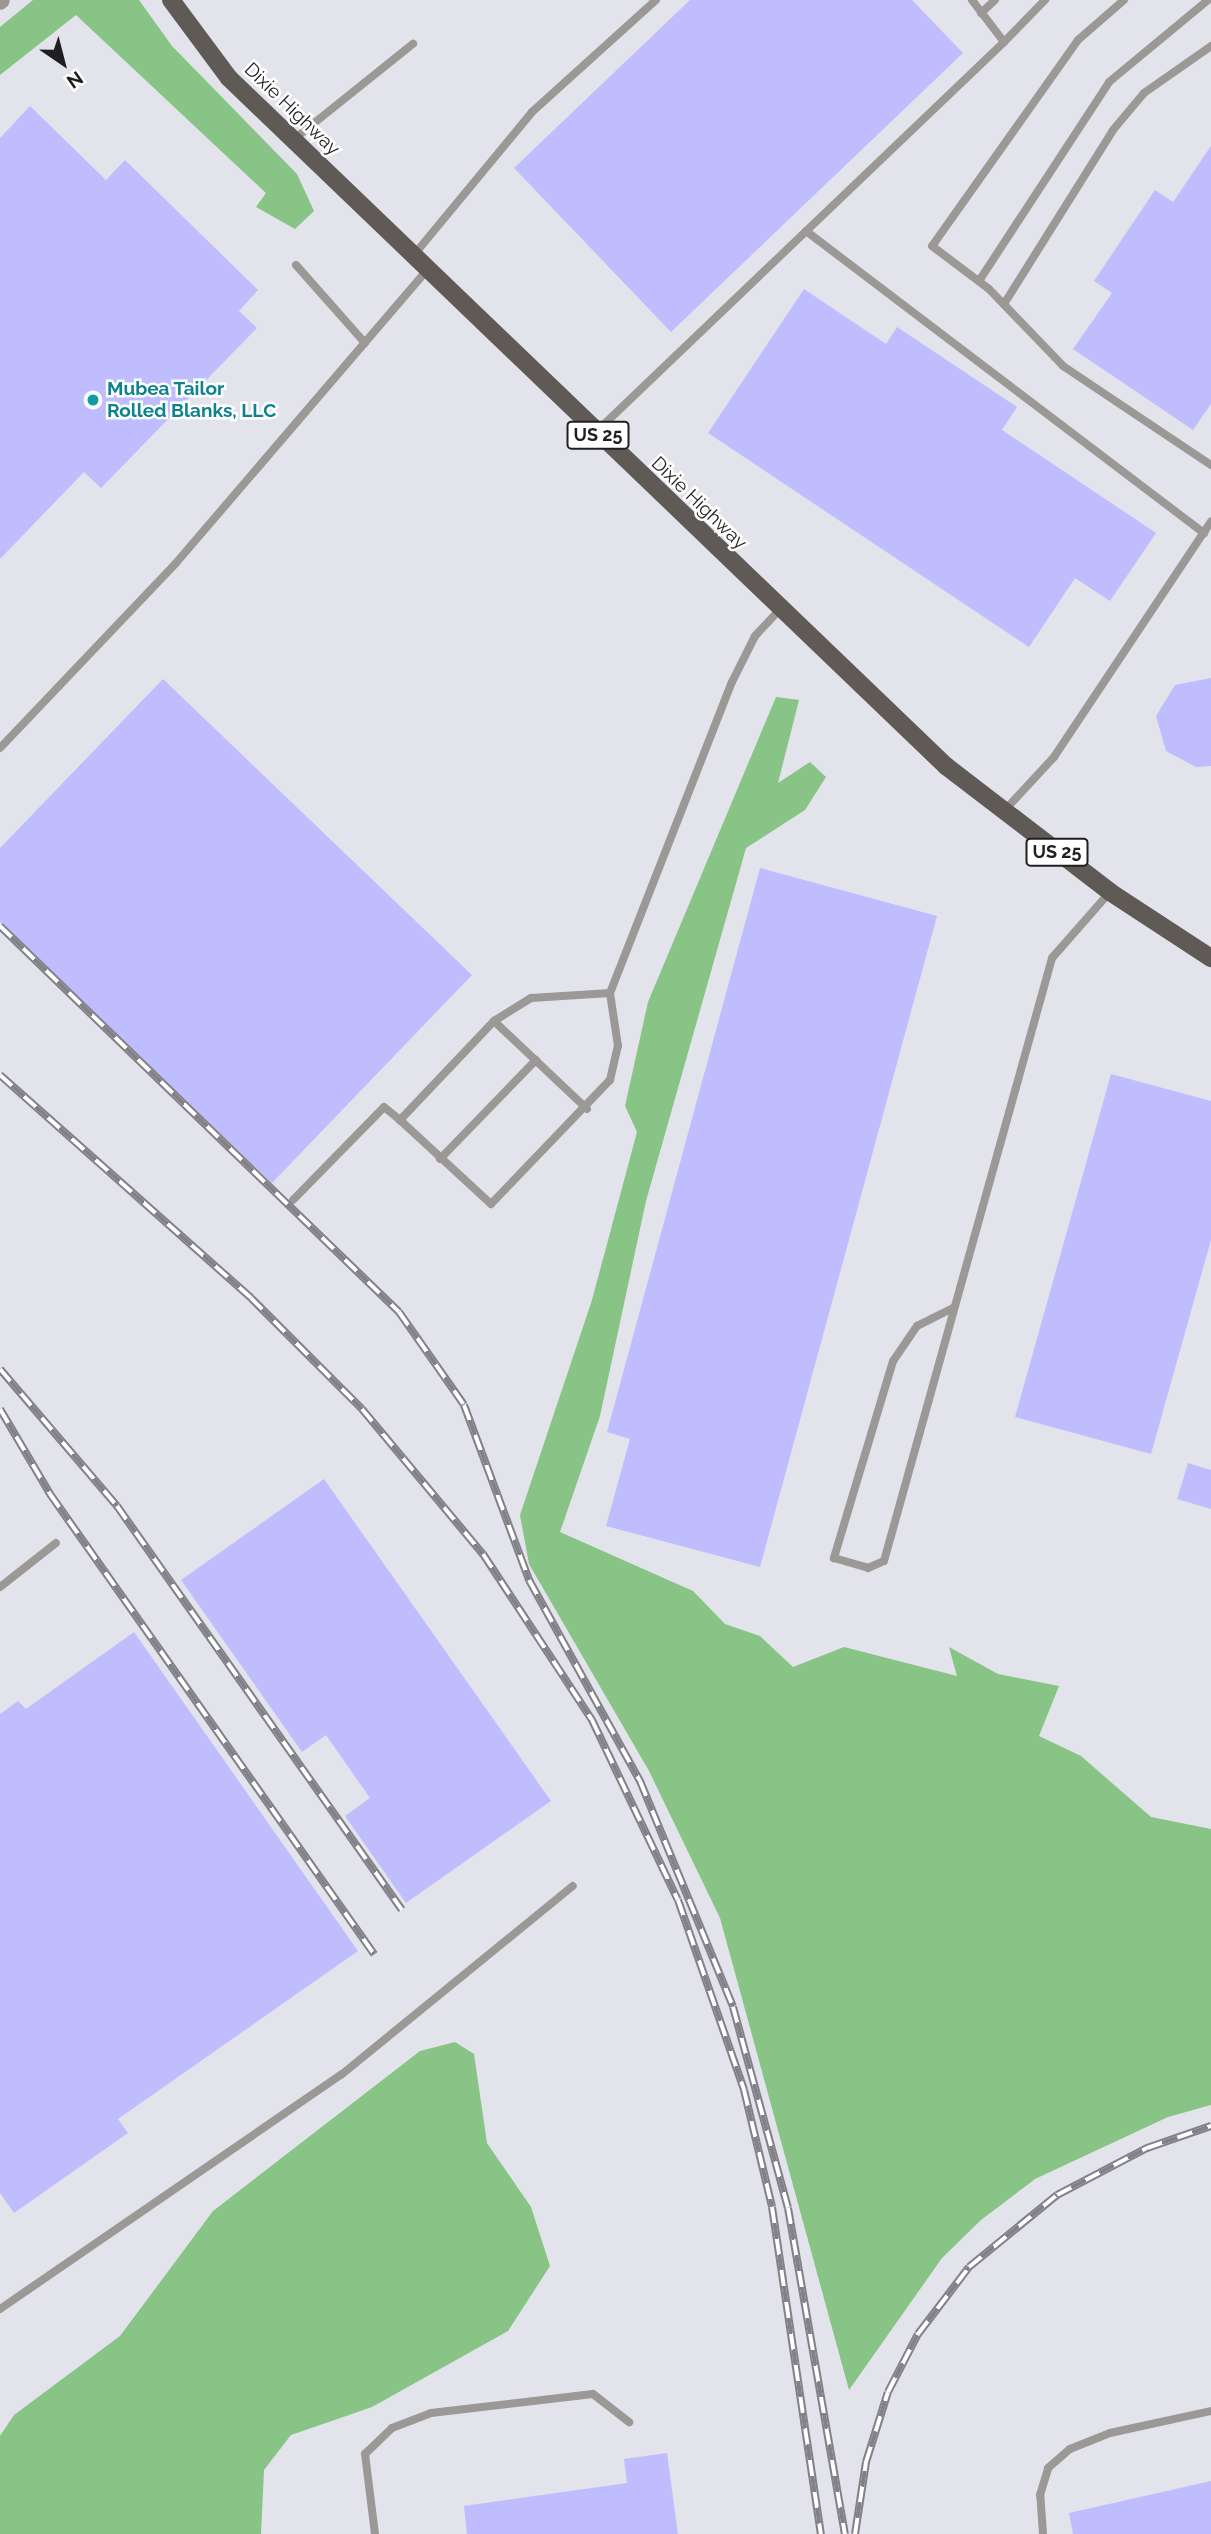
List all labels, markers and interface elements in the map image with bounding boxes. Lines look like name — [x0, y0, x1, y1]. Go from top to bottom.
north arrow — [28, 28, 98, 98]
street label: Dixie Highway — [240, 58, 344, 160]
text: N — [63, 67, 87, 93]
place label: Mubea Tailor Rolled Blanks, LLC — [107, 378, 276, 422]
marker: Mubea Tailor Rolled Blanks, LLC — [85, 392, 101, 408]
road number: US 25 — [566, 421, 630, 450]
street label: Dixie Highway — [647, 452, 751, 554]
road number: US 25 — [1026, 838, 1088, 866]

